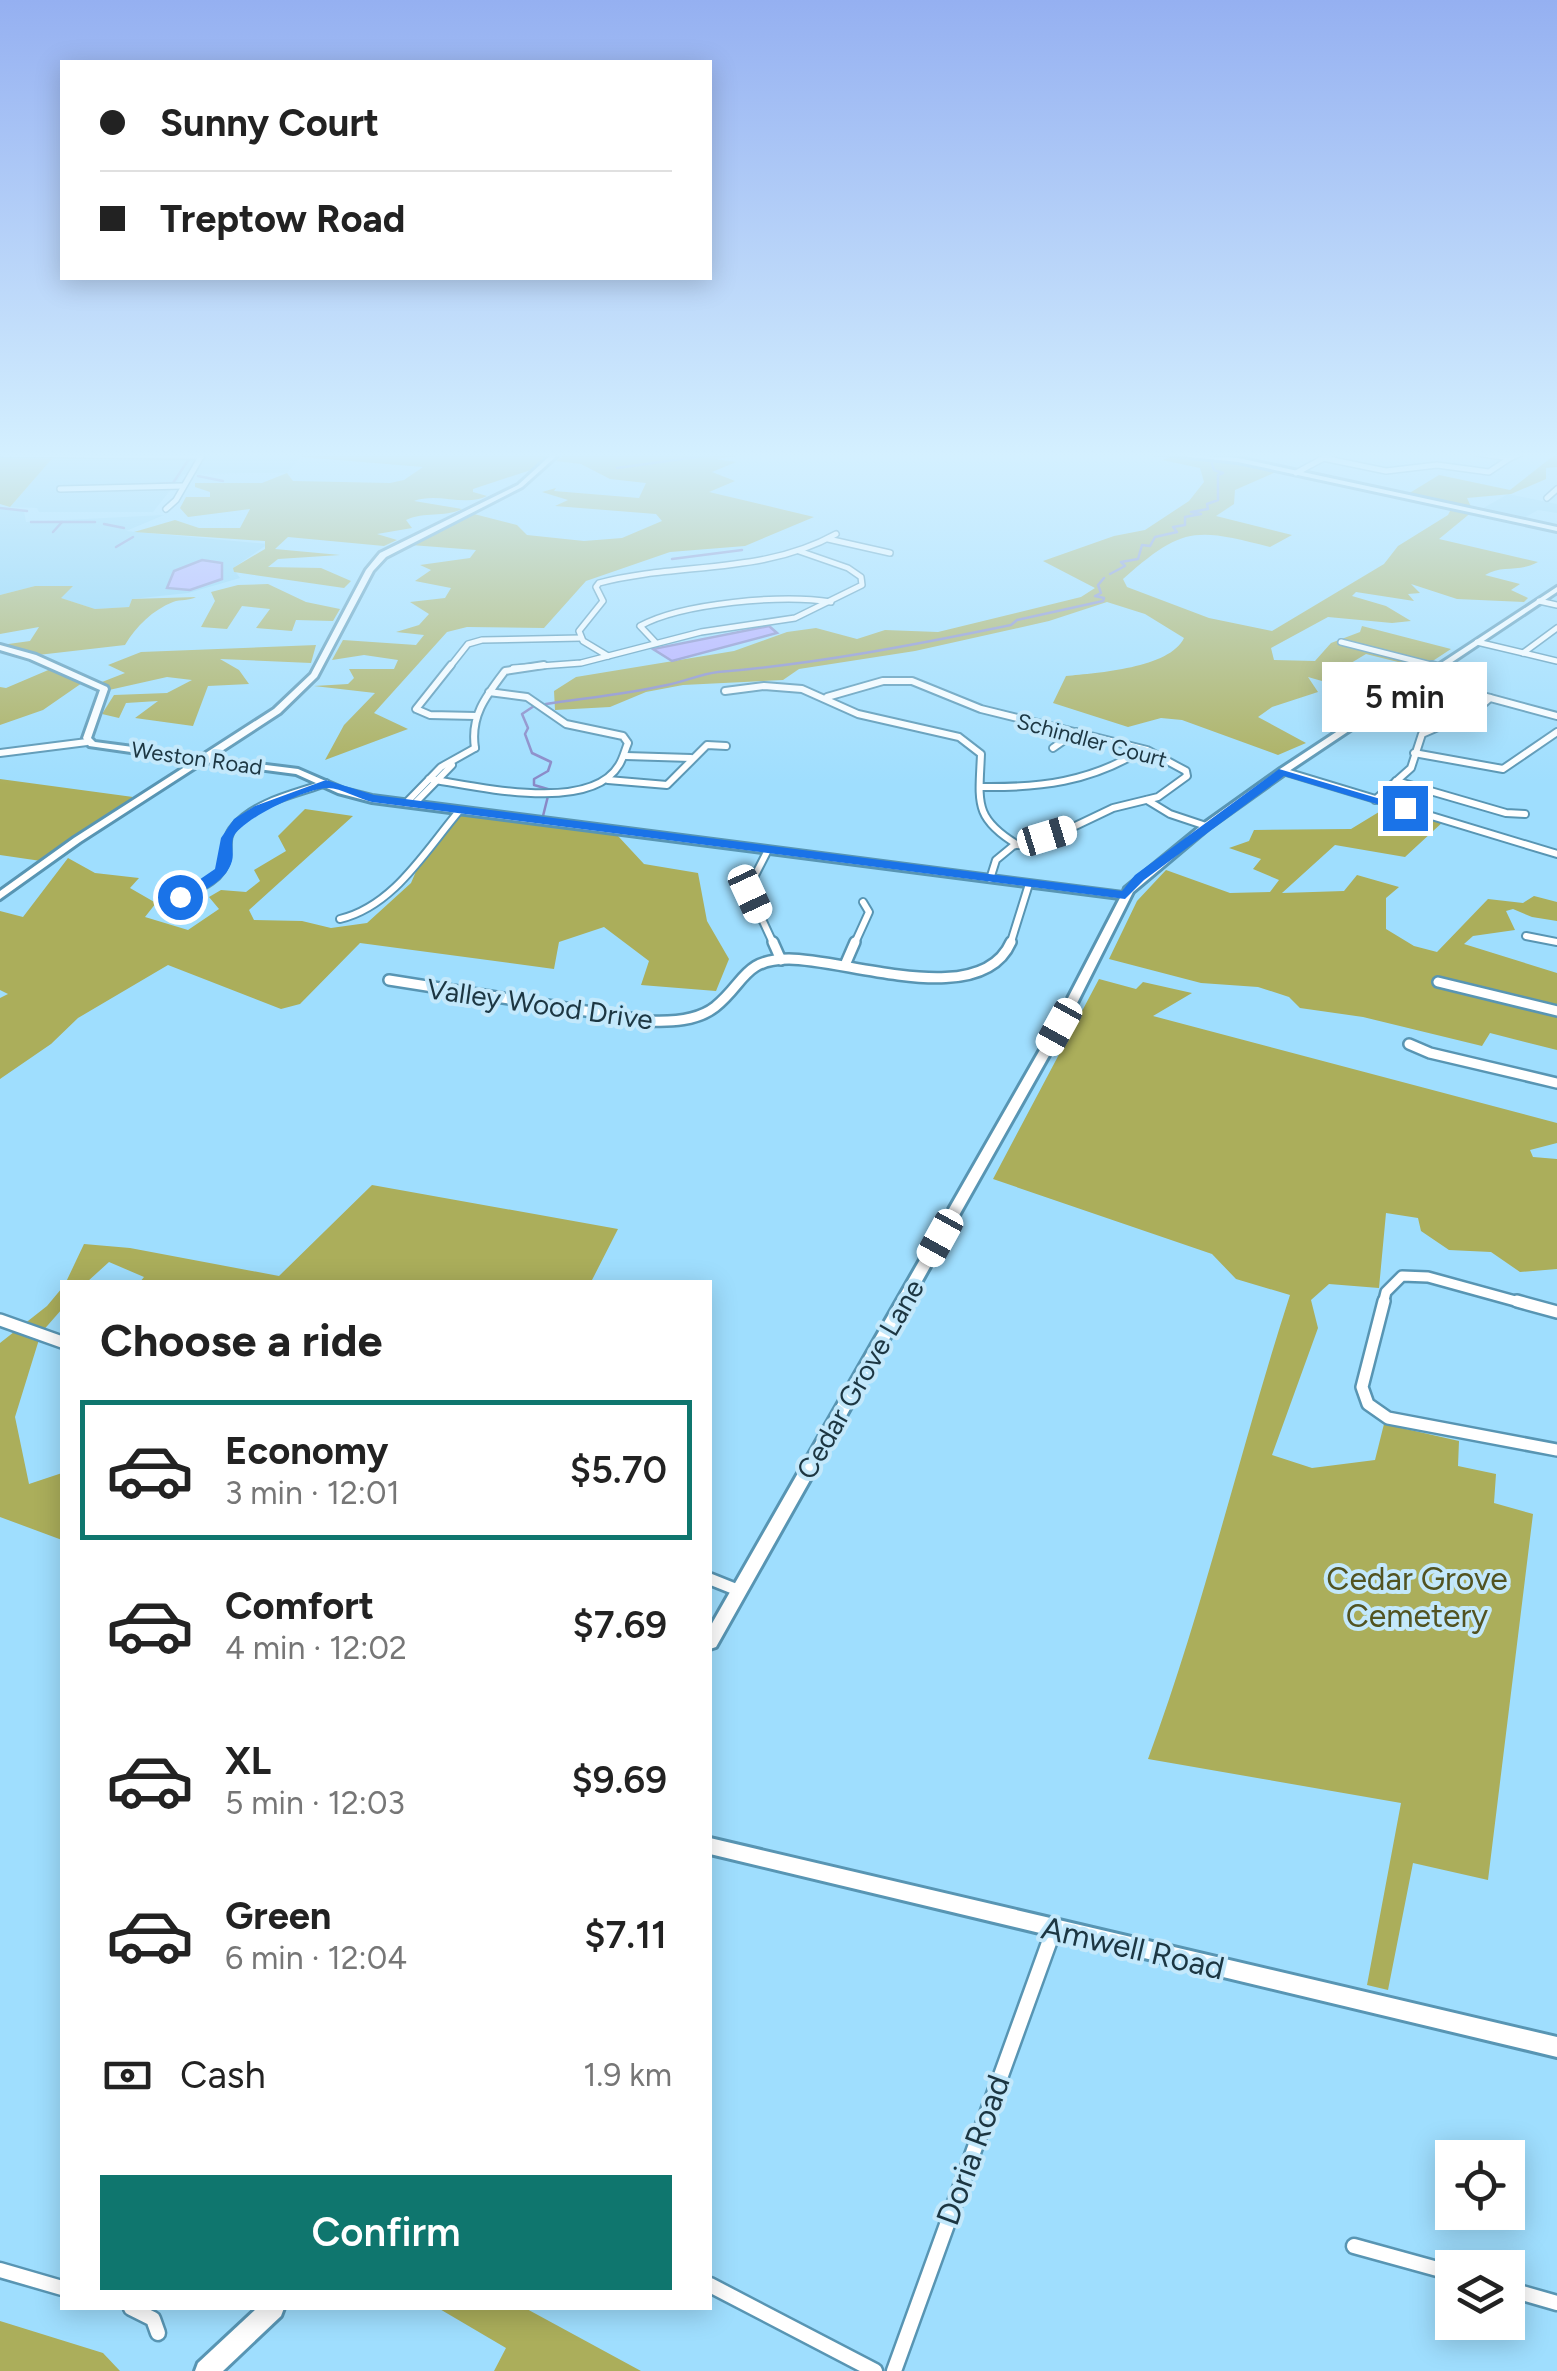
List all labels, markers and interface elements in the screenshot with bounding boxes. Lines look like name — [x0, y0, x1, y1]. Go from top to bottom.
text: Sunny Court — [160, 100, 379, 146]
text: Treptow Road — [160, 196, 405, 242]
callout: 5 min — [1322, 663, 1488, 733]
text: 5 min — [1365, 678, 1444, 716]
street label: Schindler Court — [1014, 707, 1170, 773]
street label: Weston Road — [130, 736, 264, 781]
route end — [1383, 786, 1428, 831]
car — [1014, 813, 1080, 859]
car — [724, 860, 776, 928]
route start — [158, 875, 203, 920]
street label: Valley Wood Drive — [425, 971, 655, 1037]
car — [1031, 993, 1087, 1061]
car — [912, 1204, 968, 1272]
street label: Cedar Grove Lane — [789, 1273, 931, 1485]
text: Choose a ride — [100, 1313, 382, 1367]
icon: car — [105, 1425, 195, 1515]
text: Economy — [225, 1428, 388, 1474]
text: $5.70 — [570, 1447, 667, 1493]
text: 3 min · 12:01 — [225, 1474, 400, 1512]
park label: Cedar Grove Cemetery — [1326, 1560, 1508, 1635]
icon: car — [105, 1580, 195, 1670]
text: Comfort — [225, 1583, 374, 1629]
text: $7.69 — [573, 1602, 667, 1648]
text: 4 min · 12:02 — [225, 1629, 407, 1667]
icon: car — [105, 1735, 195, 1825]
text: XL — [225, 1738, 271, 1784]
text: $9.69 — [572, 1757, 667, 1803]
text: 5 min · 12:03 — [225, 1784, 405, 1822]
icon: car — [105, 1890, 195, 1980]
text: Green — [225, 1893, 331, 1939]
street label: Amwell Road — [1038, 1909, 1228, 1987]
text: $7.11 — [584, 1912, 667, 1958]
text: 6 min · 12:04 — [225, 1939, 407, 1977]
icon: cash — [100, 2048, 155, 2103]
text: Cash — [180, 2052, 266, 2098]
text: 1.9 km — [583, 2056, 672, 2094]
street label: Doria Road — [928, 2070, 1018, 2230]
map controls — [1435, 2140, 1525, 2340]
button: locate — [1435, 2140, 1525, 2230]
button: Confirm — [100, 2175, 672, 2290]
button: layers — [1435, 2250, 1525, 2340]

